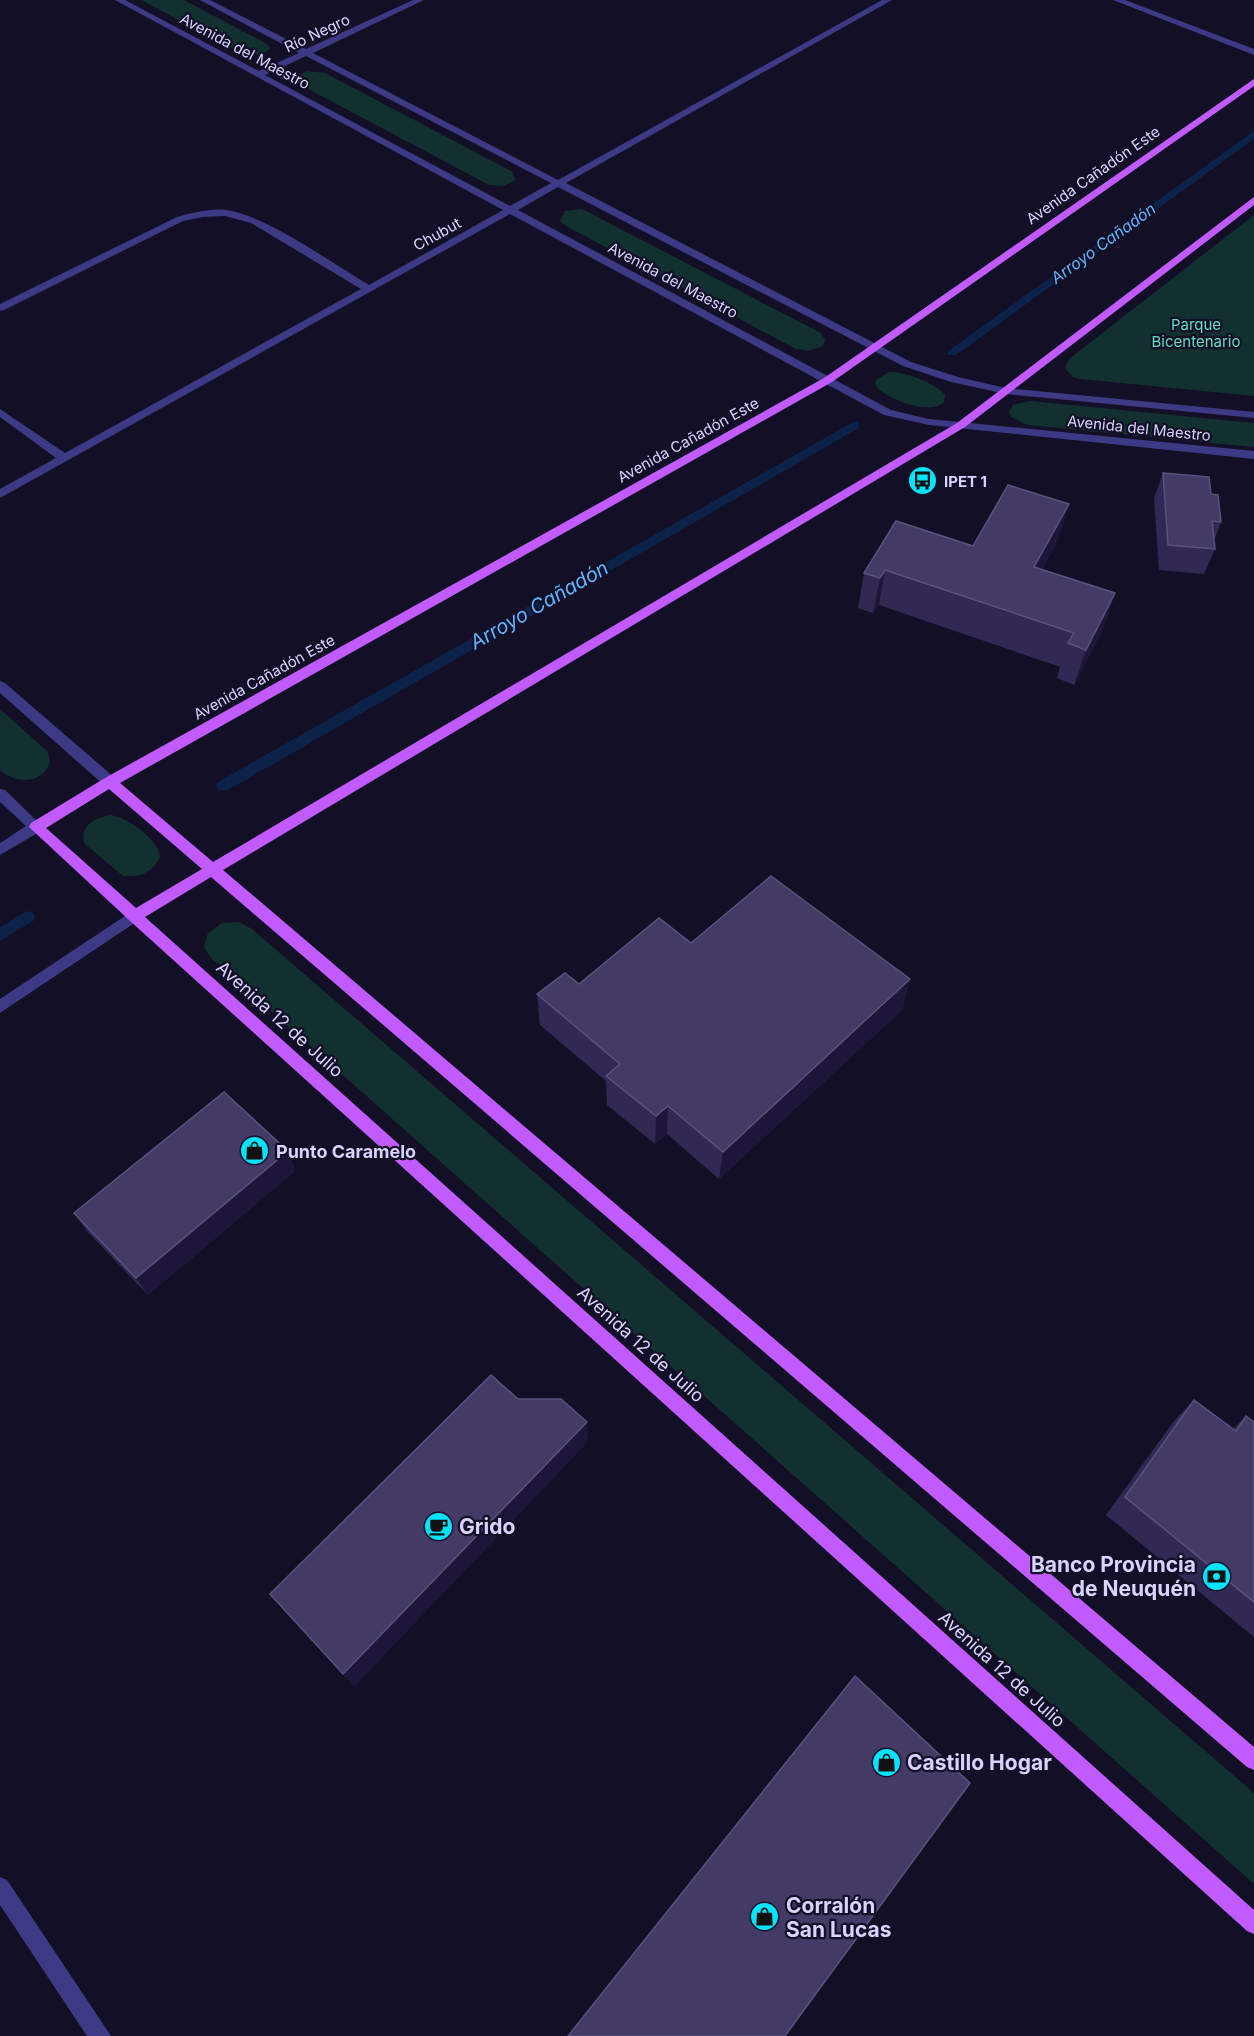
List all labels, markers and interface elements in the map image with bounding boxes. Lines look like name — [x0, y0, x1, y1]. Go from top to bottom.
street label: Avenida del Maestro — [177, 9, 313, 93]
street label: Río Negro — [281, 10, 353, 56]
street label: Avenida Cañadón Este — [1022, 122, 1164, 228]
water label: Arroyo Cañadón — [1046, 198, 1159, 288]
street label: Chubut — [410, 213, 464, 255]
street label: Avenida del Maestro — [605, 238, 741, 322]
park label: Parque Bicentenario — [1152, 315, 1240, 351]
street label: Avenida Cañadón Este — [614, 393, 762, 487]
street label: Avenida del Maestro — [1066, 411, 1212, 445]
bus stop icon: IPET 1 — [907, 465, 939, 497]
place label: IPET 1 — [944, 472, 987, 491]
water label: Arroyo Cañadón — [465, 556, 613, 655]
street label: Avenida Cañadón Este — [190, 630, 338, 724]
street label: Avenida 12 de Julio — [212, 957, 348, 1081]
shop icon: Punto Caramelo — [239, 1135, 271, 1167]
place label: Punto Caramelo — [276, 1141, 416, 1162]
street label: Avenida 12 de Julio — [573, 1282, 709, 1406]
cafe icon: Grido — [422, 1510, 454, 1542]
place label: Grido — [459, 1514, 515, 1539]
place label: Banco Provincia de Neuquén — [1031, 1552, 1196, 1601]
bank icon: Banco Provincia de Neuquén — [1201, 1560, 1233, 1592]
street label: Avenida 12 de Julio — [934, 1607, 1070, 1731]
shop icon: Castillo Hogar — [870, 1746, 902, 1778]
place label: Castillo Hogar — [907, 1750, 1052, 1775]
place label: Corralón San Lucas — [786, 1893, 891, 1942]
shop icon: Corralón San Lucas — [749, 1901, 781, 1933]

